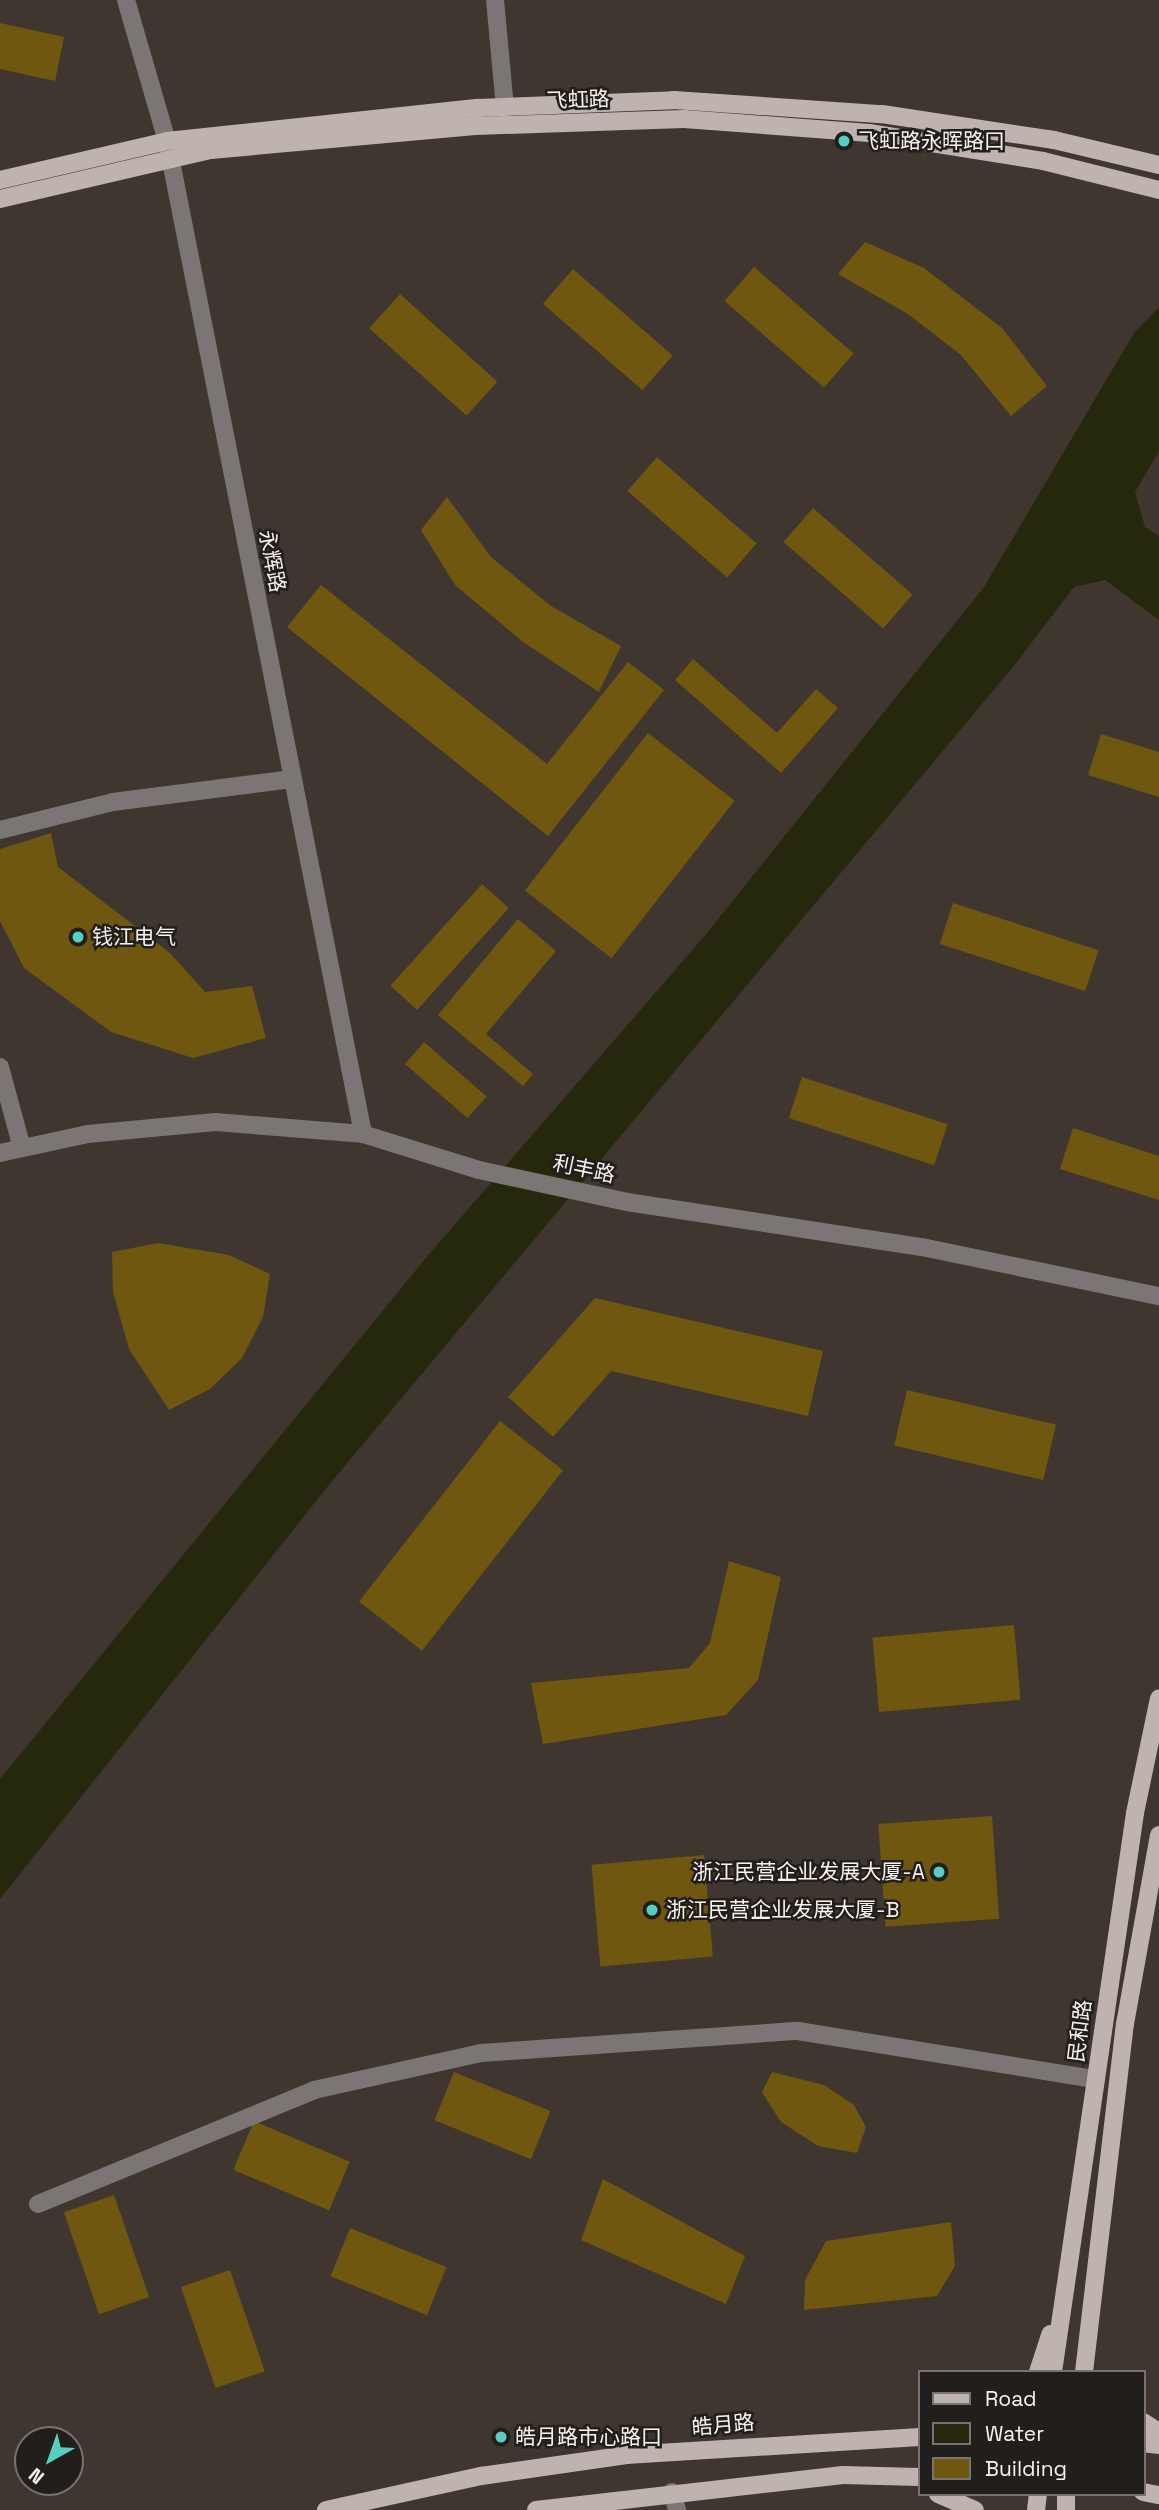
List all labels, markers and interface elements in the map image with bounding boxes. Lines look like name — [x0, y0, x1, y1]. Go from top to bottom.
street label: 飞虹路 — [546, 86, 610, 114]
place label: 飞虹路永晖路口 — [858, 128, 1005, 154]
marker: 飞虹路永晖路口 — [836, 133, 852, 149]
street label: 永辉路 — [254, 528, 290, 594]
place label: 钱江电气 — [92, 924, 176, 950]
marker: 钱江电气 — [70, 929, 86, 945]
street label: 利丰路 — [551, 1150, 617, 1188]
place label: 浙江民营企业发展大厦-A — [692, 1859, 925, 1885]
marker: 浙江民营企业发展大厦-A — [931, 1864, 947, 1880]
place label: 浙江民营企业发展大厦-B — [666, 1897, 899, 1923]
marker: 浙江民营企业发展大厦-B — [644, 1902, 660, 1918]
street label: 民和路 — [1064, 1998, 1096, 2064]
legend — [918, 2370, 1145, 2496]
text: Road — [985, 2385, 1037, 2412]
street label: 皓月路 — [691, 2410, 755, 2440]
text: Water — [985, 2420, 1044, 2447]
place label: 皓月路市心路口 — [515, 2424, 662, 2450]
north arrow — [14, 2426, 84, 2496]
marker: 皓月路市心路口 — [493, 2429, 509, 2445]
text: Building — [985, 2455, 1067, 2482]
text: N — [24, 2462, 49, 2490]

